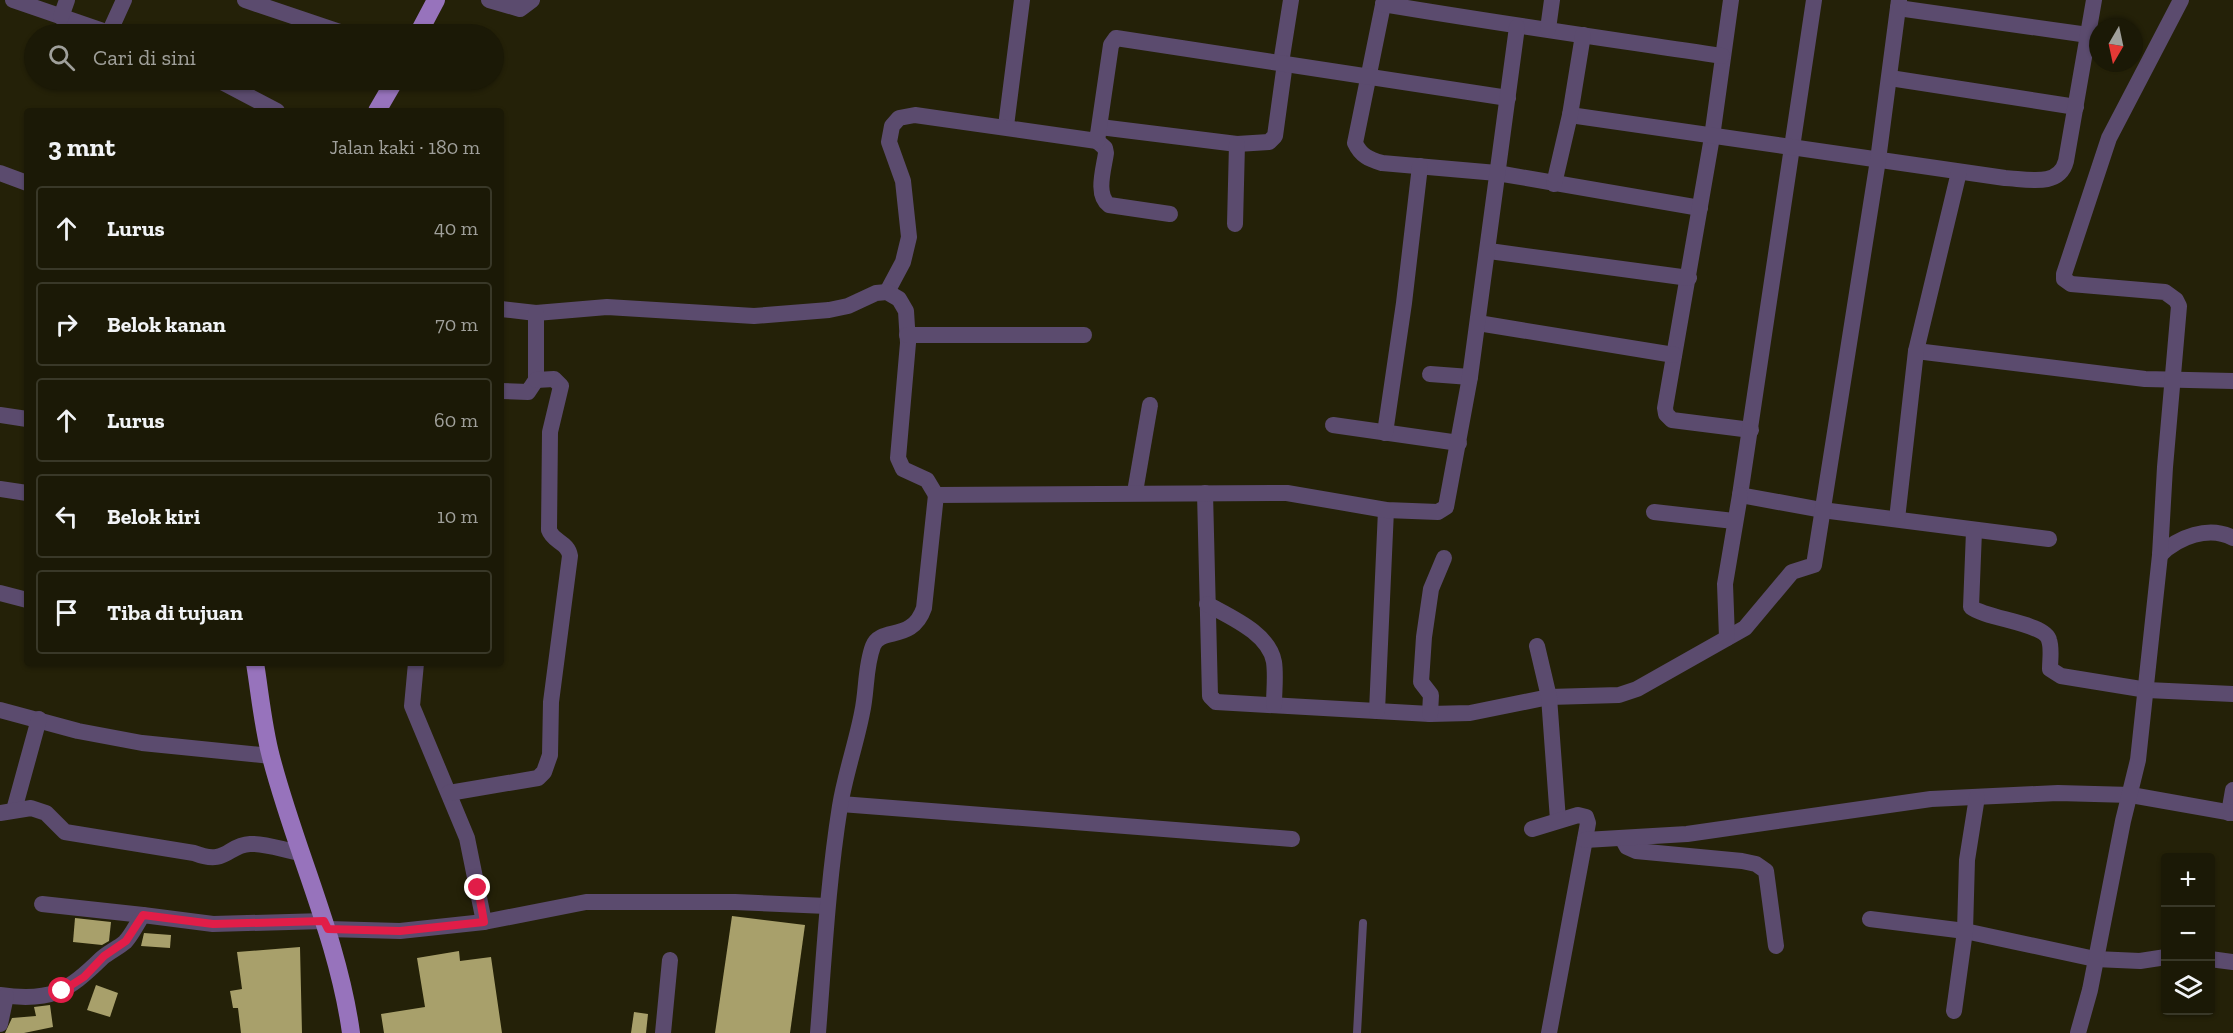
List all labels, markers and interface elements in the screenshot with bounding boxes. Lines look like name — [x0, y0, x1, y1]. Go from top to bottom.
north arrow — [2089, 18, 2143, 72]
search box — [24, 24, 504, 90]
icon: search — [45, 41, 78, 74]
text: Cari di sini — [93, 44, 196, 71]
text: 3 mnt — [48, 131, 115, 163]
text: Jalan kaki · 180 m — [329, 135, 480, 159]
icon: ahead — [50, 212, 83, 245]
text: Lurus — [107, 215, 165, 242]
text: 40 m — [434, 216, 478, 240]
icon: right — [50, 308, 83, 341]
text: Belok kanan — [107, 311, 226, 338]
text: 70 m — [435, 312, 478, 336]
icon: ahead — [50, 404, 83, 437]
text: Lurus — [107, 407, 165, 434]
text: 60 m — [434, 408, 478, 432]
icon: left — [50, 500, 83, 533]
text: Belok kiri — [107, 503, 200, 530]
text: 10 m — [437, 504, 478, 528]
icon: arrive — [50, 596, 83, 629]
text: Tiba di tujuan — [107, 599, 243, 626]
map controls — [2161, 853, 2215, 1015]
button: + — [2161, 853, 2215, 907]
route end — [464, 874, 490, 900]
button: − — [2161, 907, 2215, 961]
button: layers — [2161, 961, 2215, 1015]
route start — [48, 977, 74, 1003]

